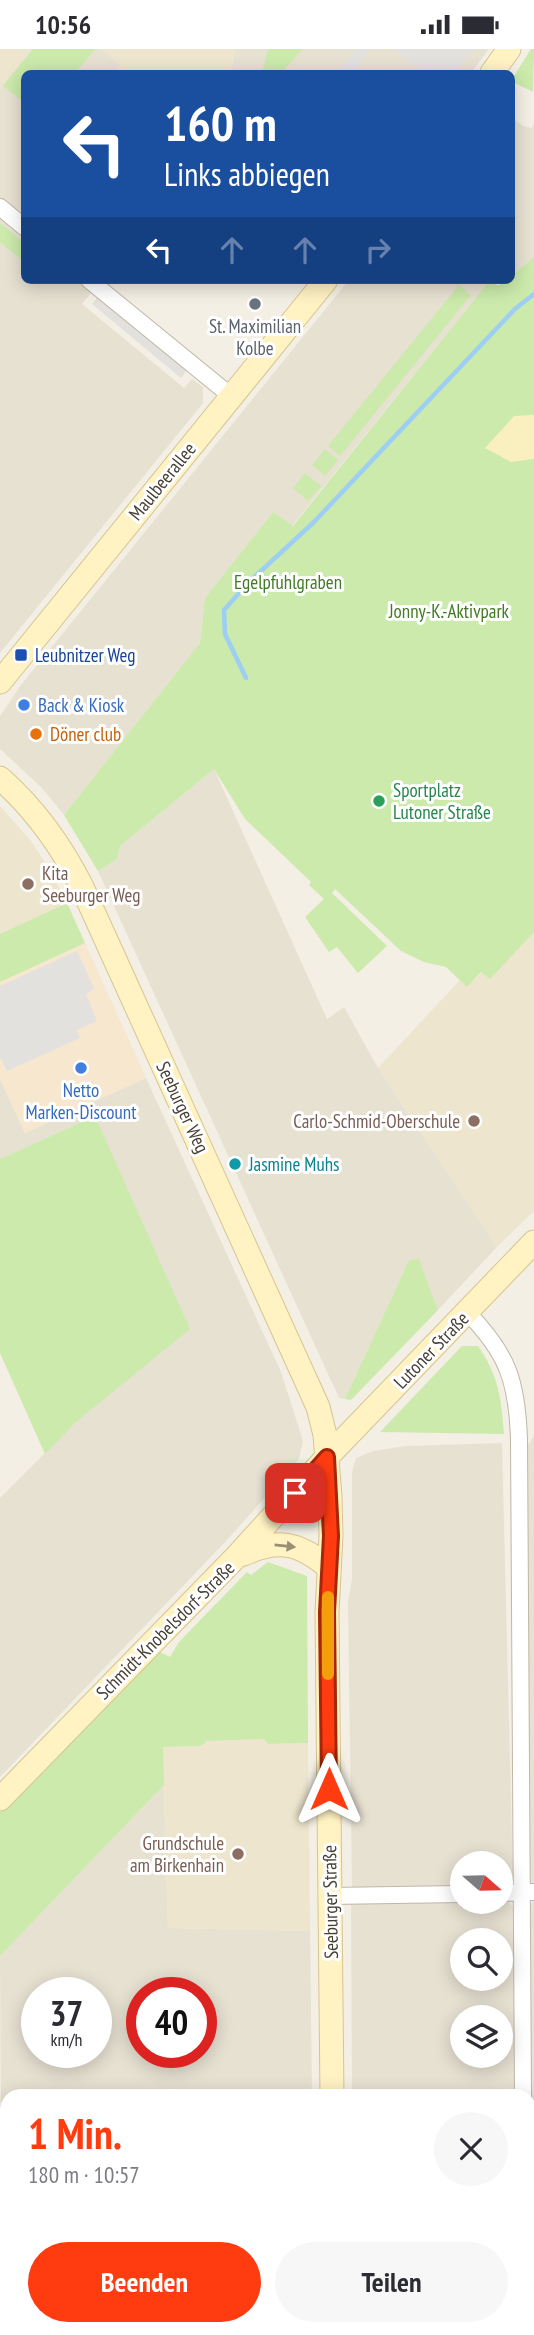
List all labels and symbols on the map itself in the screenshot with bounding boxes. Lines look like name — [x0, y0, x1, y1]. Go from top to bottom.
marker: St. Maximilian Kolbe — [247, 296, 263, 312]
place label: St. Maximilian Kolbe — [209, 314, 301, 360]
street label: Maulbeerallee — [123, 437, 201, 525]
park label: Egelpfuhlgraben — [234, 570, 342, 594]
park label: Jonny-K.-Aktivpark — [388, 599, 510, 623]
place label: Leubnitzer Weg — [35, 643, 135, 667]
marker: Leubnitzer Weg — [13, 647, 29, 663]
place label: Back & Kiosk — [38, 693, 125, 717]
marker: Back & Kiosk — [16, 697, 32, 713]
place label: Döner club — [50, 722, 121, 746]
marker: Döner club — [28, 726, 44, 742]
place label: Sportplatz Lutoner Straße — [393, 778, 491, 824]
marker: Sportplatz Lutoner Straße — [371, 793, 387, 809]
place label: Kita Seeburger Weg — [42, 861, 140, 907]
marker: Kita Seeburger Weg — [20, 876, 36, 892]
street label: Seeburger Weg — [151, 1057, 215, 1157]
marker: Netto Marken-Discount — [73, 1060, 89, 1076]
place label: Netto Marken-Discount — [26, 1078, 137, 1124]
place label: Carlo-Schmid-Oberschule — [293, 1109, 460, 1133]
marker: Carlo-Schmid-Oberschule — [466, 1113, 482, 1129]
place label: Jasmine Muhs — [248, 1152, 339, 1176]
marker: Jasmine Muhs — [227, 1156, 243, 1172]
street label: Lutoner Straße — [388, 1306, 474, 1394]
pin — [265, 1463, 325, 1523]
one-way arrow — [274, 1540, 296, 1551]
street label: Schmidt-Knobelsdorf-Straße — [91, 1556, 239, 1704]
position arrow — [292, 1752, 366, 1826]
place label: Grundschule am Birkenhain — [130, 1831, 224, 1877]
street label: Seeburger Straße — [317, 1845, 343, 1959]
marker: Grundschule am Birkenhain — [230, 1846, 246, 1862]
north arrow — [450, 1851, 513, 1915]
speed limit sign: 40 — [126, 1977, 217, 2068]

